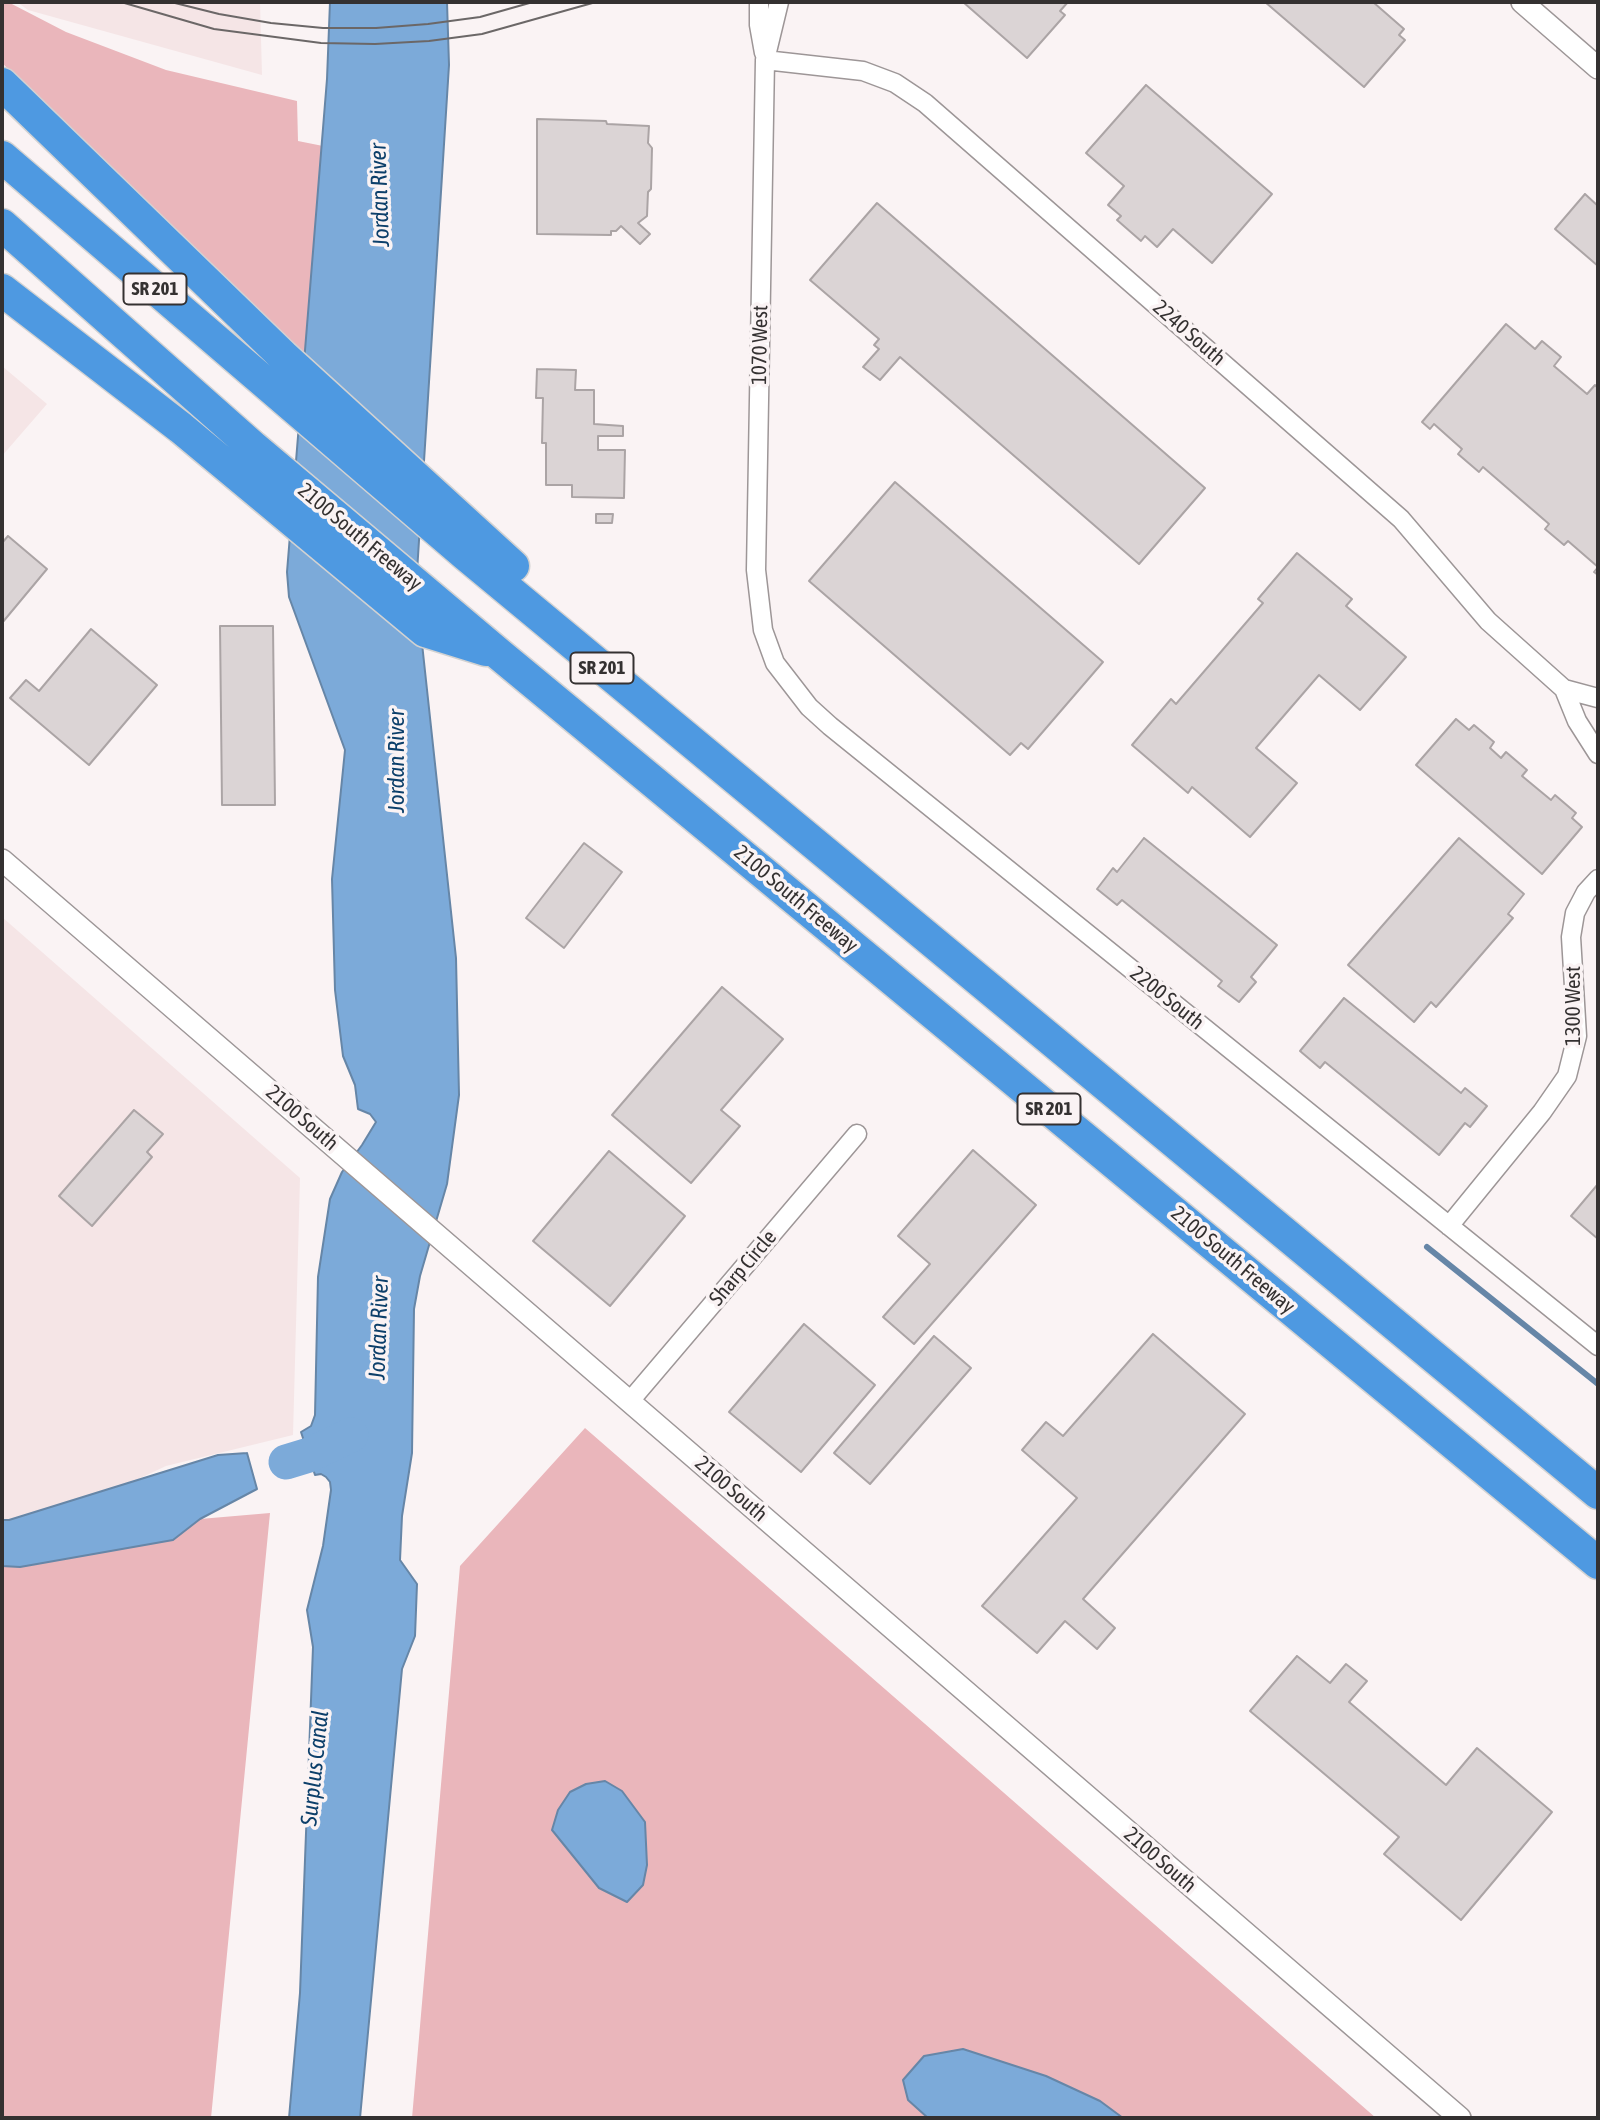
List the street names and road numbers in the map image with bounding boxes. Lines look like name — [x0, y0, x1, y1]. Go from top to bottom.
road number: SR 201 — [124, 274, 186, 304]
street label: 2240 South — [1148, 295, 1230, 371]
street label: 1070 West — [747, 305, 773, 385]
street label: 2100 South Freeway — [293, 478, 427, 596]
road number: SR 201 — [570, 652, 634, 684]
street label: 2100 South Freeway — [729, 840, 863, 958]
street label: 2200 South — [1125, 961, 1209, 1035]
street label: 1300 West — [1560, 966, 1586, 1046]
street label: 2100 South — [261, 1080, 343, 1156]
road number: SR 201 — [1018, 1093, 1080, 1124]
street label: 2100 South Freeway — [1166, 1201, 1300, 1319]
street label: Sharp Circle — [704, 1225, 782, 1311]
street label: 2100 South — [690, 1451, 772, 1527]
street label: 2100 South — [1119, 1822, 1201, 1898]

